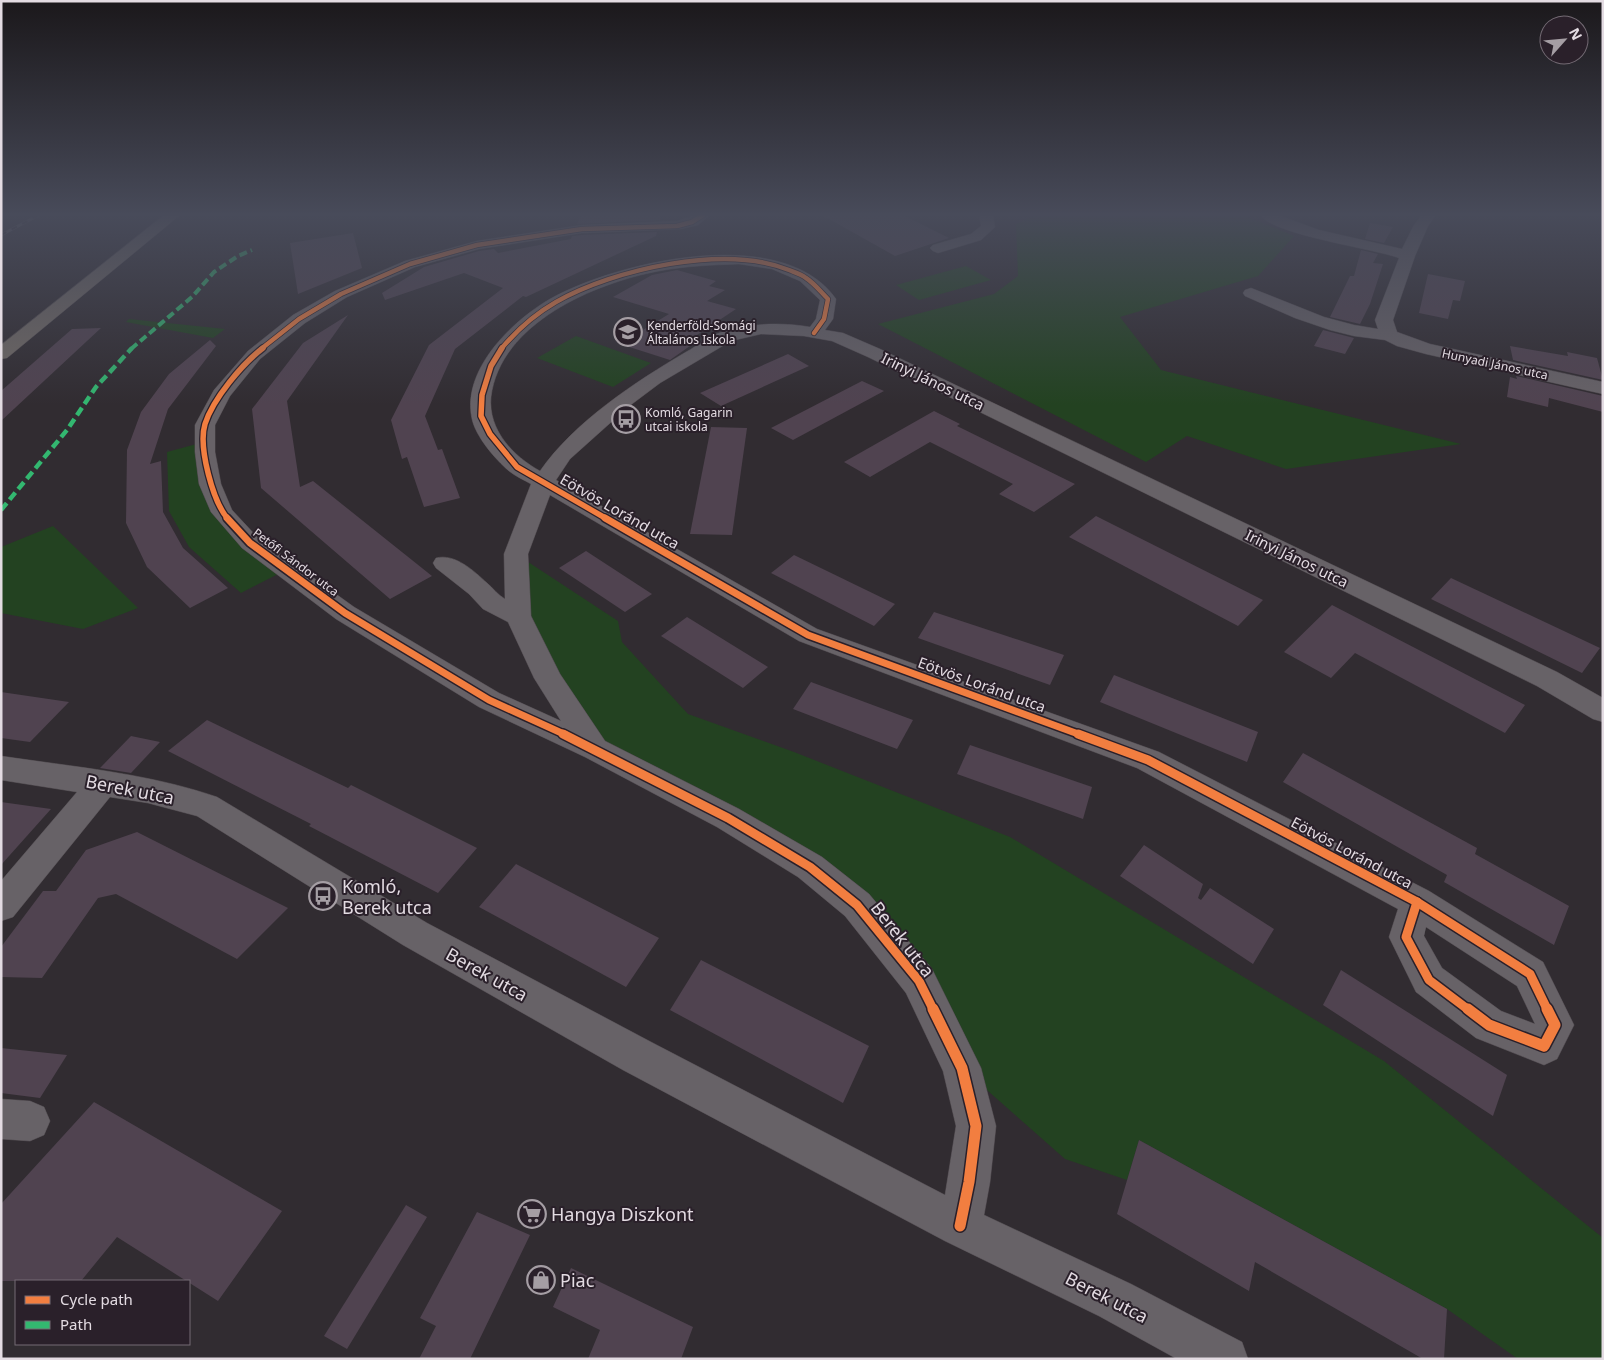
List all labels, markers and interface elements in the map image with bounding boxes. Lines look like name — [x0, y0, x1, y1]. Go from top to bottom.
north arrow — [1539, 15, 1589, 65]
text: N — [1565, 24, 1587, 43]
school or university icon: Kenderföld-Somági Általános Iskola — [613, 317, 643, 347]
place label: Kenderföld-Somági Általános Iskola — [647, 317, 756, 348]
street label: Hunyadi János utca — [1440, 344, 1550, 384]
street label: Irinyi János utca — [878, 347, 988, 415]
bus stop icon: Komló, Gagarin utcai iskola — [611, 404, 641, 434]
place label: Komló, Gagarin utcai iskola — [645, 404, 733, 435]
street label: Eötvös Loránd utca — [557, 469, 683, 553]
street label: Petőfi Sándor utca — [249, 524, 343, 600]
street label: Irinyi János utca — [1242, 524, 1352, 592]
street label: Eötvös Loránd utca — [915, 652, 1049, 716]
street label: Berek utca — [84, 769, 176, 809]
street label: Eötvös Loránd utca — [1288, 812, 1416, 892]
place label: Komló, Berek utca — [342, 874, 432, 919]
bus stop icon: Komló, Berek utca — [308, 881, 338, 911]
street label: Berek utca — [866, 896, 940, 982]
street label: Berek utca — [442, 942, 532, 1006]
supermarket icon: Hangya Diszkont — [517, 1199, 547, 1229]
place label: Hangya Diszkont — [551, 1202, 694, 1226]
shop icon: Piac — [526, 1265, 556, 1295]
street label: Berek utca — [1062, 1266, 1152, 1328]
place label: Piac — [560, 1268, 595, 1292]
legend — [15, 1280, 190, 1345]
text: Cycle path — [60, 1289, 133, 1309]
text: Path — [60, 1314, 92, 1334]

